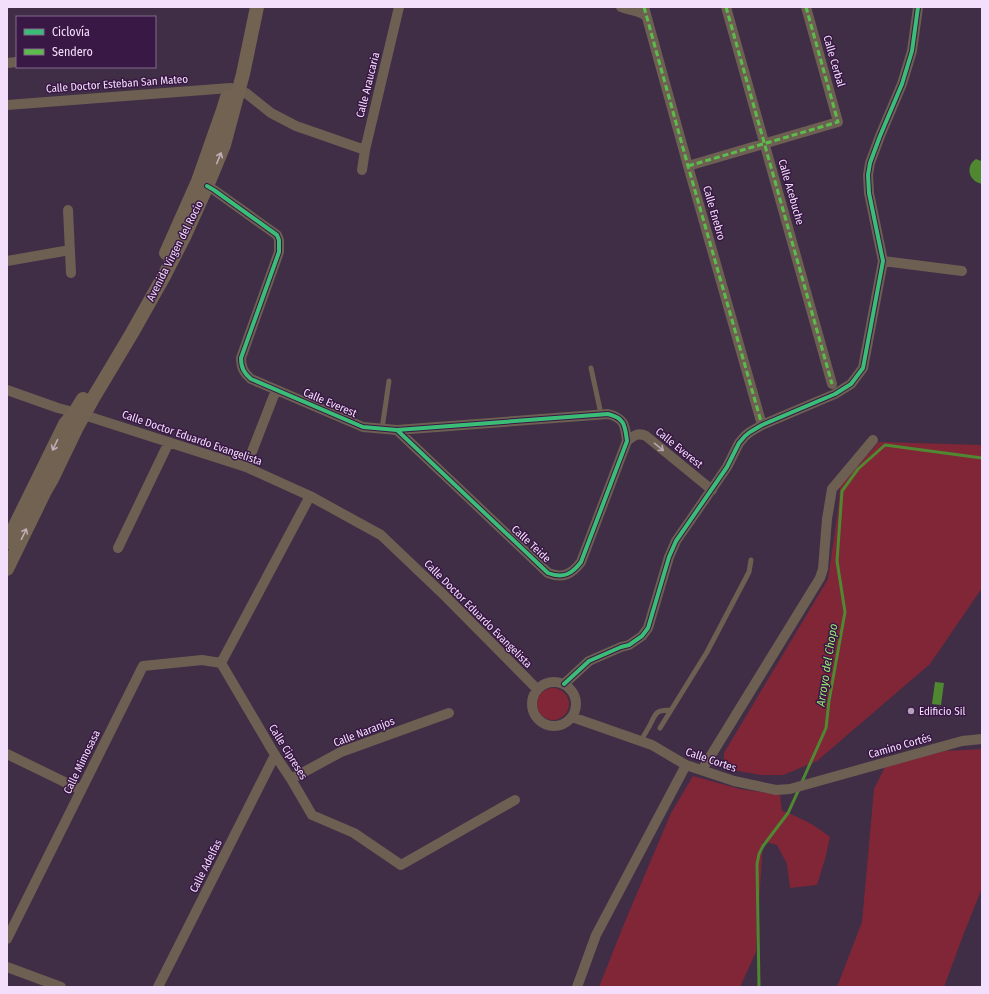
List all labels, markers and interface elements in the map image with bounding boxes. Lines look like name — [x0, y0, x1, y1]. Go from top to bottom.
legend — [16, 16, 156, 68]
text: Ciclovía — [52, 25, 90, 39]
street label: Calle Cerbal — [820, 34, 848, 88]
text: Sendero — [52, 45, 93, 59]
street label: Calle Araucaria — [354, 51, 382, 119]
street label: Calle Doctor Esteban San Mateo — [46, 73, 189, 95]
one-way arrow — [215, 152, 223, 164]
street label: Calle Acebuche — [775, 158, 807, 226]
street label: Calle Enebro — [700, 184, 728, 242]
street label: Avenida Virgen del Rocío — [144, 198, 206, 303]
street label: Calle Everest — [301, 386, 359, 420]
street label: Calle Doctor Eduardo Evangelista — [120, 408, 264, 468]
street label: Calle Everest — [653, 425, 706, 471]
one-way arrow — [51, 439, 58, 451]
one-way arrow — [654, 443, 665, 451]
street label: Calle Teide — [509, 523, 553, 565]
one-way arrow — [21, 528, 28, 540]
street label: Calle Doctor Eduardo Evangelista — [421, 557, 535, 671]
water label: Arroyo del Chopo — [813, 622, 840, 709]
place label: Edificio Sil — [919, 705, 965, 718]
marker: Edificio Sil — [906, 706, 916, 716]
street label: Calle Naranjos — [332, 714, 397, 750]
street label: Calle Cipreses — [266, 722, 310, 782]
street label: Calle Mimosasa — [61, 728, 103, 796]
street label: Camino Cortés — [867, 731, 933, 761]
street label: Calle Cortes — [684, 745, 738, 775]
street label: Calle Adelfas — [187, 837, 225, 895]

